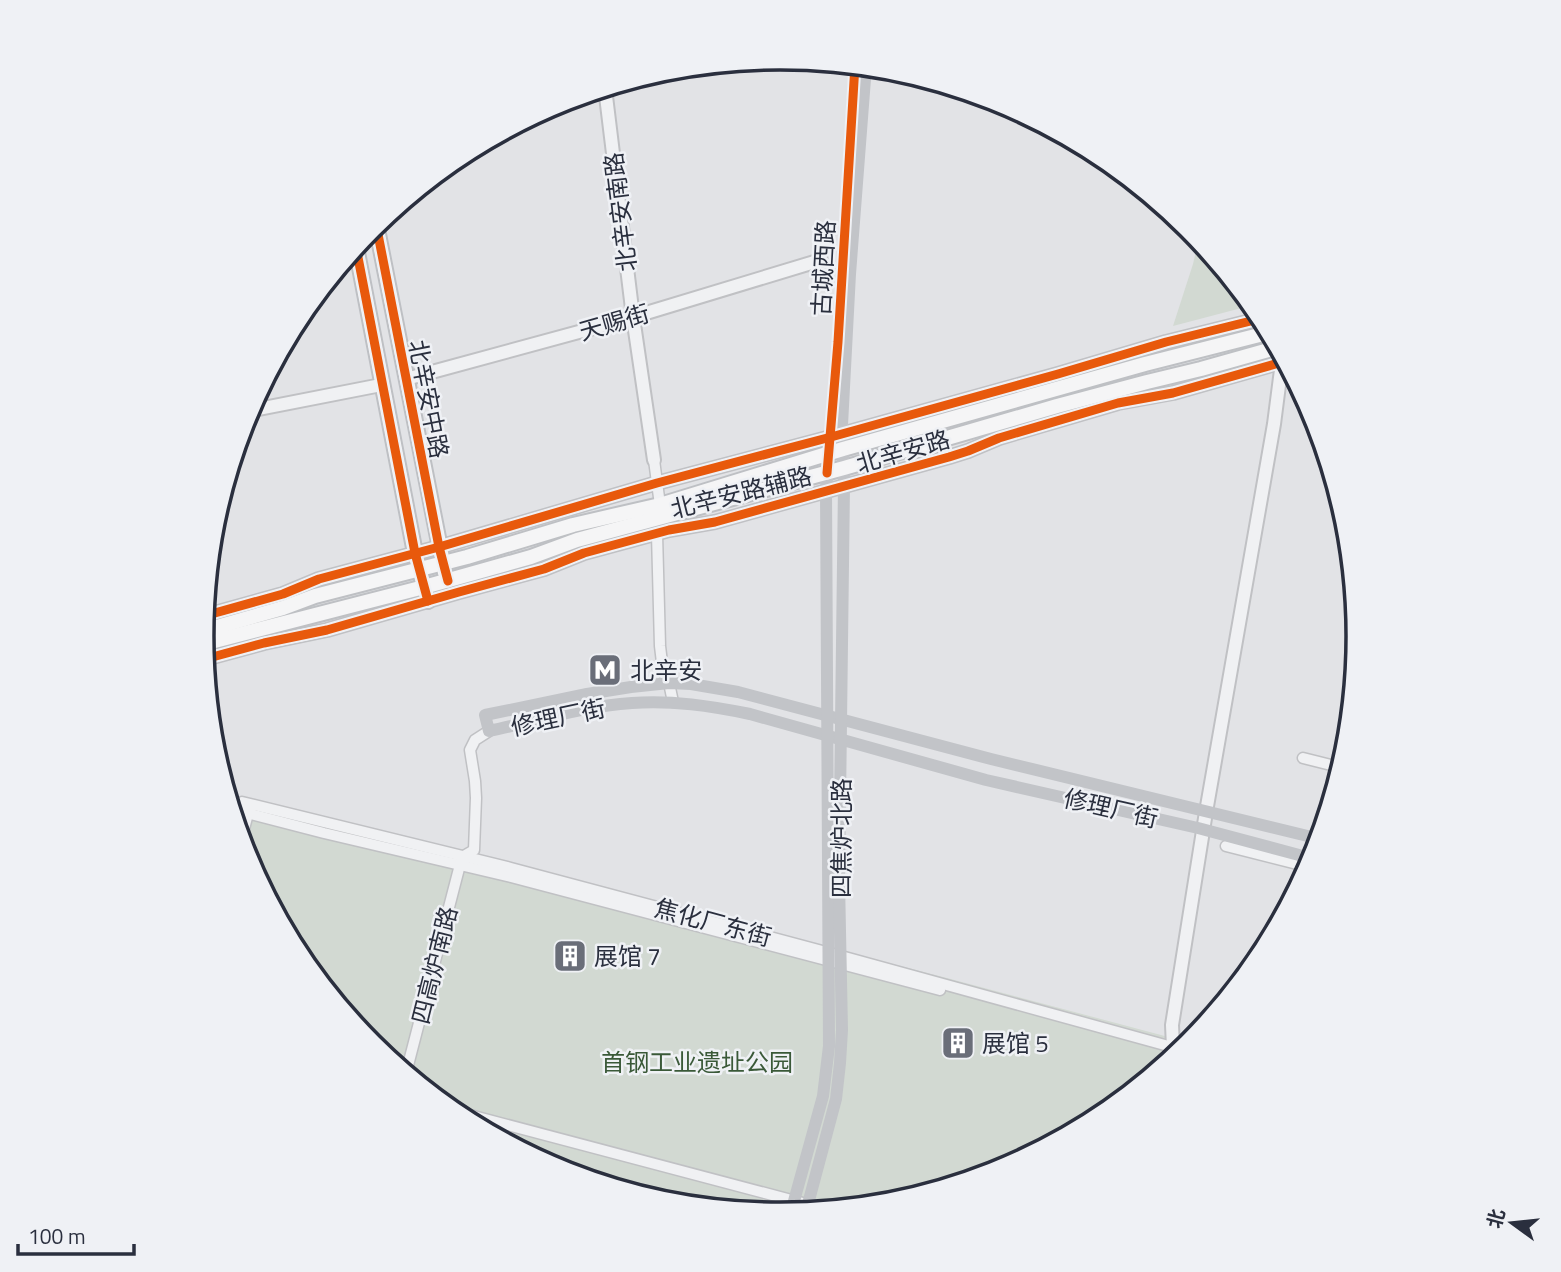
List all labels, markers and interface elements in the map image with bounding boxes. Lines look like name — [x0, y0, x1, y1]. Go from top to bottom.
street label: 北辛安南路 — [595, 150, 645, 274]
street label: 古城西路 — [803, 219, 843, 317]
street label: 天赐街 — [574, 295, 654, 349]
street label: 北辛安中路 — [400, 337, 458, 461]
street label: 北辛安路 — [852, 420, 954, 482]
street label: 北辛安路辅路 — [667, 457, 815, 527]
metro station icon: 北辛安 — [586, 651, 624, 689]
place label: 北辛安 — [630, 652, 702, 688]
street label: 修理厂街 — [507, 689, 609, 745]
street label: 四焦炉北路 — [823, 778, 859, 898]
street label: 修理厂街 — [1060, 780, 1162, 836]
street label: 焦化厂东街 — [650, 889, 776, 955]
street label: 四高炉南路 — [402, 902, 466, 1028]
building icon: 展馆 7 — [551, 937, 589, 975]
place label: 展馆 7 — [594, 938, 661, 974]
building icon: 展馆 5 — [939, 1024, 977, 1062]
place label: 展馆 5 — [982, 1025, 1049, 1061]
park label: 首钢工业遗址公园 — [601, 1044, 793, 1080]
north arrow — [1477, 1188, 1547, 1258]
text: 北 — [1479, 1206, 1512, 1231]
scale bar — [18, 1212, 133, 1256]
text: 100 m — [28, 1220, 85, 1252]

